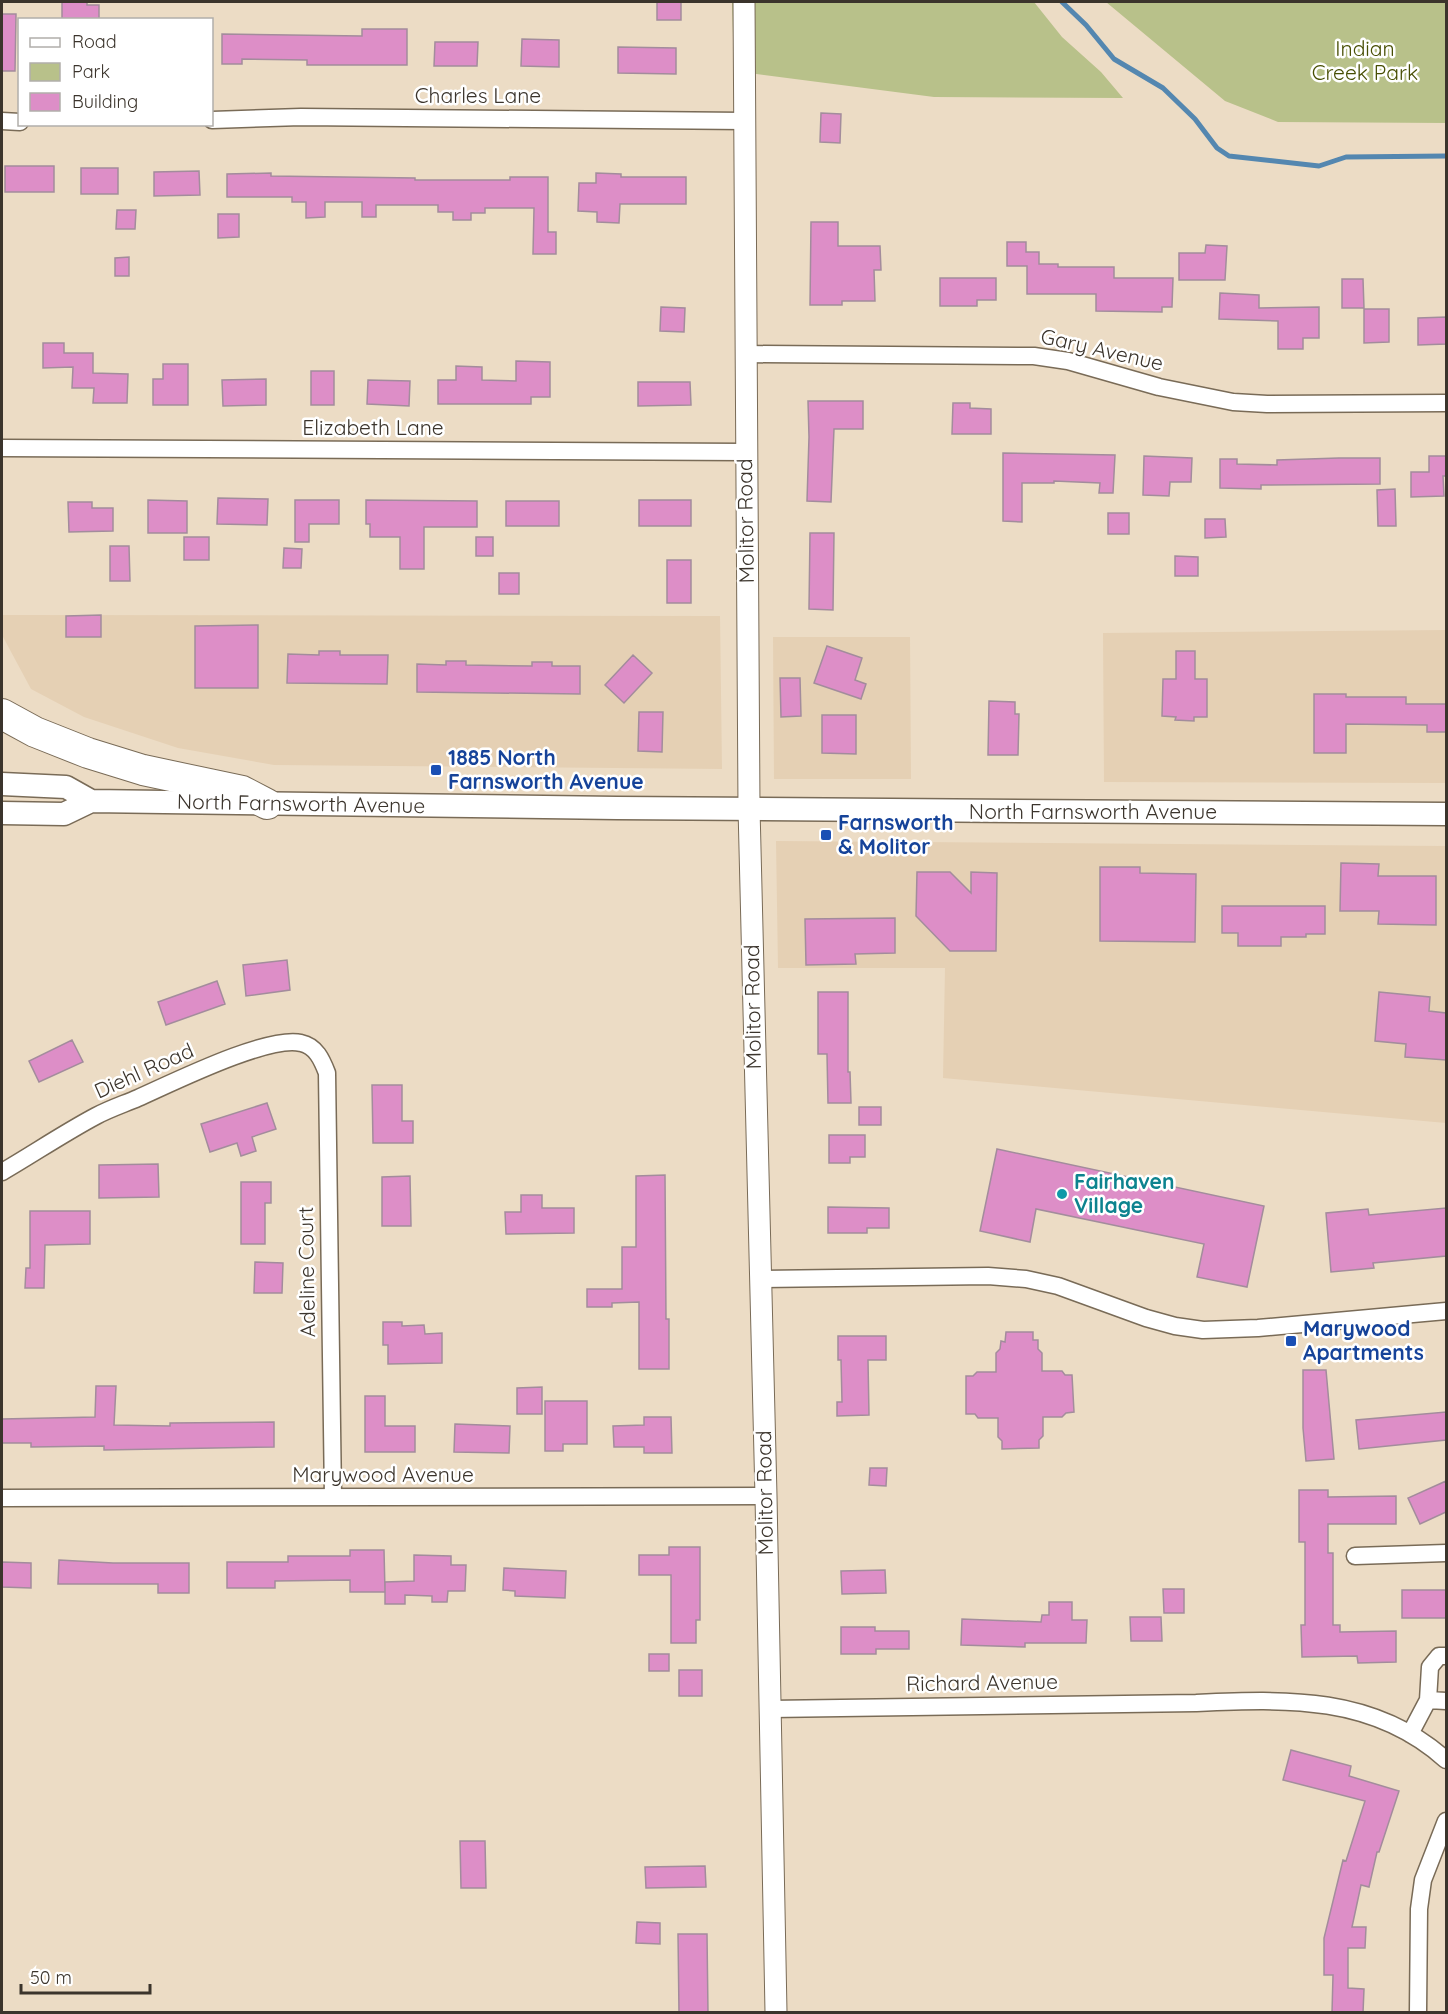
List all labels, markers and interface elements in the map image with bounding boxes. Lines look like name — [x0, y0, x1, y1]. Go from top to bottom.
legend — [18, 18, 213, 126]
text: Road — [72, 30, 117, 53]
park label: Indian Creek Park — [1312, 35, 1418, 85]
text: Park — [72, 60, 110, 83]
street label: Charles Lane — [415, 82, 541, 108]
text: Building — [72, 90, 138, 113]
street label: Gary Avenue — [1038, 322, 1166, 376]
street label: Elizabeth Lane — [302, 414, 444, 440]
street label: Molitor Road — [731, 458, 759, 584]
place label: 1885 North Farnsworth Avenue — [448, 744, 644, 794]
marker: 1885 North Farnsworth Avenue — [429, 763, 443, 777]
street label: North Farnsworth Avenue — [177, 788, 425, 818]
street label: North Farnsworth Avenue — [969, 798, 1217, 824]
place label: Farnsworth & Molitor — [838, 809, 954, 859]
marker: Farnsworth & Molitor — [819, 828, 833, 842]
street label: Molitor Road — [738, 944, 766, 1070]
street label: Diehl Road — [90, 1037, 197, 1104]
place label: Fairhaven Village — [1074, 1168, 1175, 1218]
marker: Fairhaven Village — [1055, 1187, 1069, 1201]
street label: Adeline Court — [292, 1206, 320, 1338]
place label: Marywood Apartments — [1303, 1315, 1424, 1365]
marker: Marywood Apartments — [1284, 1334, 1298, 1348]
street label: Molitor Road — [750, 1430, 778, 1556]
street label: Marywood Avenue — [292, 1461, 474, 1487]
street label: Richard Avenue — [906, 1668, 1058, 1696]
scale bar — [21, 1957, 150, 1995]
text: 50 m — [30, 1966, 72, 1989]

